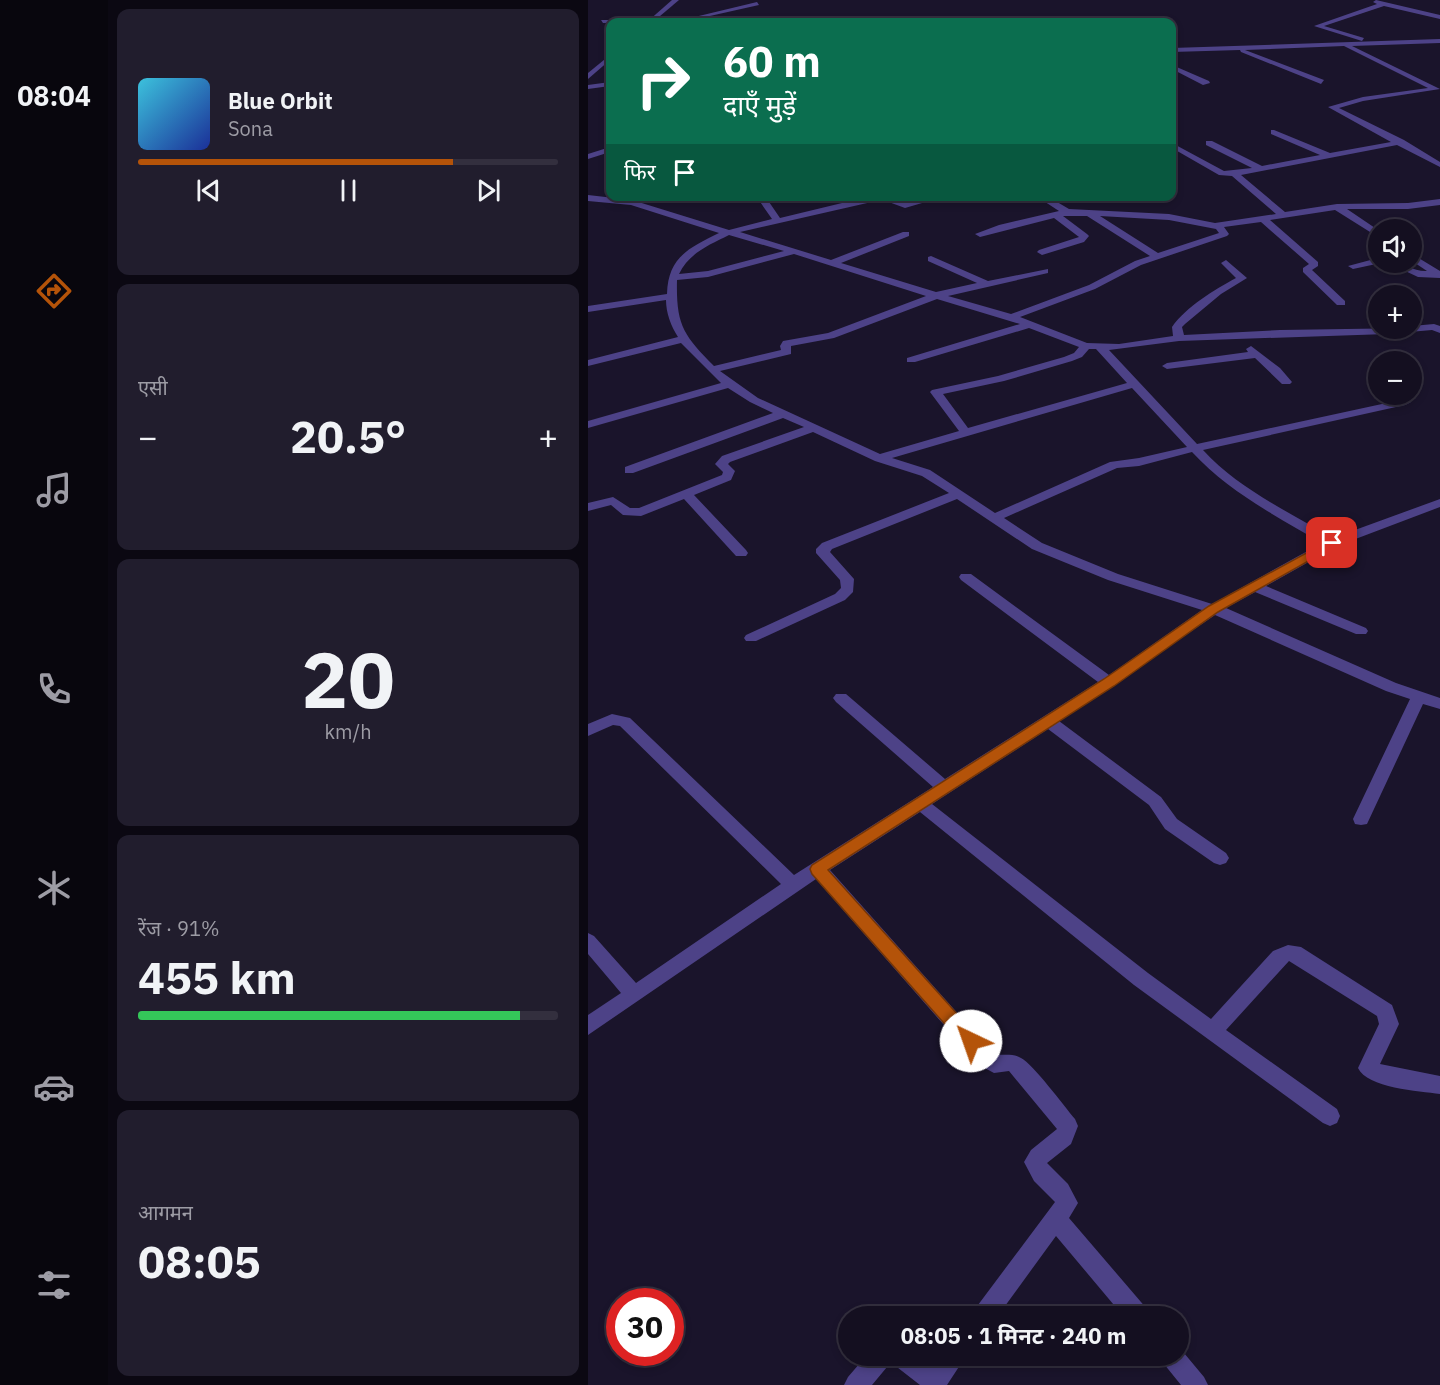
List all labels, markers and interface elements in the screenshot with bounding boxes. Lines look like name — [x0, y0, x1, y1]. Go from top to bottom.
text: 60 m — [723, 34, 821, 89]
icon: right — [624, 42, 702, 120]
text: 08:04 — [17, 78, 91, 113]
text: Blue Orbit — [228, 86, 333, 115]
text: दाएँ मुड़ें — [723, 87, 796, 122]
text: Sona — [228, 115, 273, 142]
icon: arrive — [668, 156, 701, 189]
text: फिर — [624, 157, 656, 186]
icon: previous — [192, 174, 225, 207]
icon: pause — [332, 174, 365, 207]
icon: next — [472, 174, 505, 207]
map controls — [1368, 219, 1422, 405]
button: sound — [1368, 219, 1422, 273]
icon: directions — [33, 270, 75, 312]
button: + — [1368, 285, 1422, 339]
button: − — [1368, 351, 1422, 405]
text: एसी — [138, 374, 168, 401]
text: 20.5° — [290, 407, 406, 465]
text: − — [138, 415, 158, 458]
text: + — [538, 415, 558, 458]
icon: music — [33, 469, 75, 511]
pin — [1306, 517, 1357, 568]
icon: arrive — [1315, 526, 1348, 559]
text: 20 — [301, 628, 395, 729]
icon: phone — [33, 668, 75, 710]
text: km/h — [324, 718, 372, 745]
icon: climate — [33, 867, 75, 909]
text: रेंज · 91% — [138, 915, 220, 942]
text: 455 km — [138, 948, 296, 1006]
position arrow — [939, 1009, 1003, 1073]
icon: car — [33, 1066, 75, 1108]
text: आगमन — [138, 1199, 193, 1226]
text: 08:05 — [138, 1232, 261, 1290]
icon: filters — [33, 1264, 75, 1306]
speed limit sign: 30 — [606, 1288, 684, 1366]
text: 08:05 · 1 मिनट · 240 m — [901, 1321, 1126, 1350]

